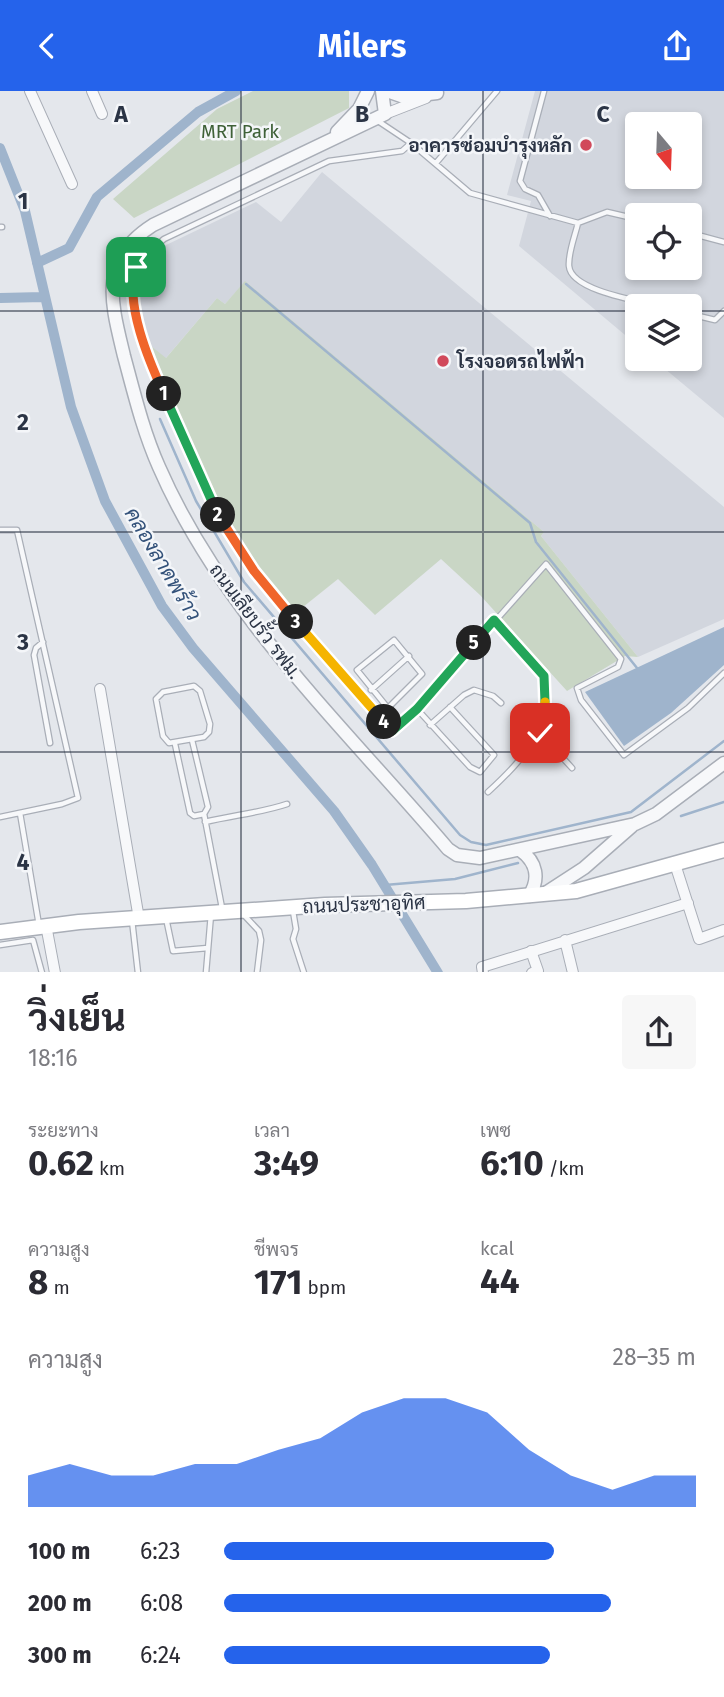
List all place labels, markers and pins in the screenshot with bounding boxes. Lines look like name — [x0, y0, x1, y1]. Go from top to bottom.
place label: อาคารซ่อมบำรุงหลัก — [408, 134, 572, 160]
marker: อาคารซ่อมบำรุงหลัก — [578, 137, 594, 153]
pin — [106, 237, 166, 297]
place label: โรงจอดรถไฟฟ้า — [456, 349, 584, 373]
marker: โรงจอดรถไฟฟ้า — [435, 353, 451, 369]
pin: 1 — [146, 377, 182, 411]
pin: 2 — [200, 497, 235, 533]
pin: 3 — [278, 605, 314, 639]
pin: 5 — [456, 625, 491, 661]
pin — [510, 703, 570, 763]
pin: 4 — [366, 705, 402, 739]

